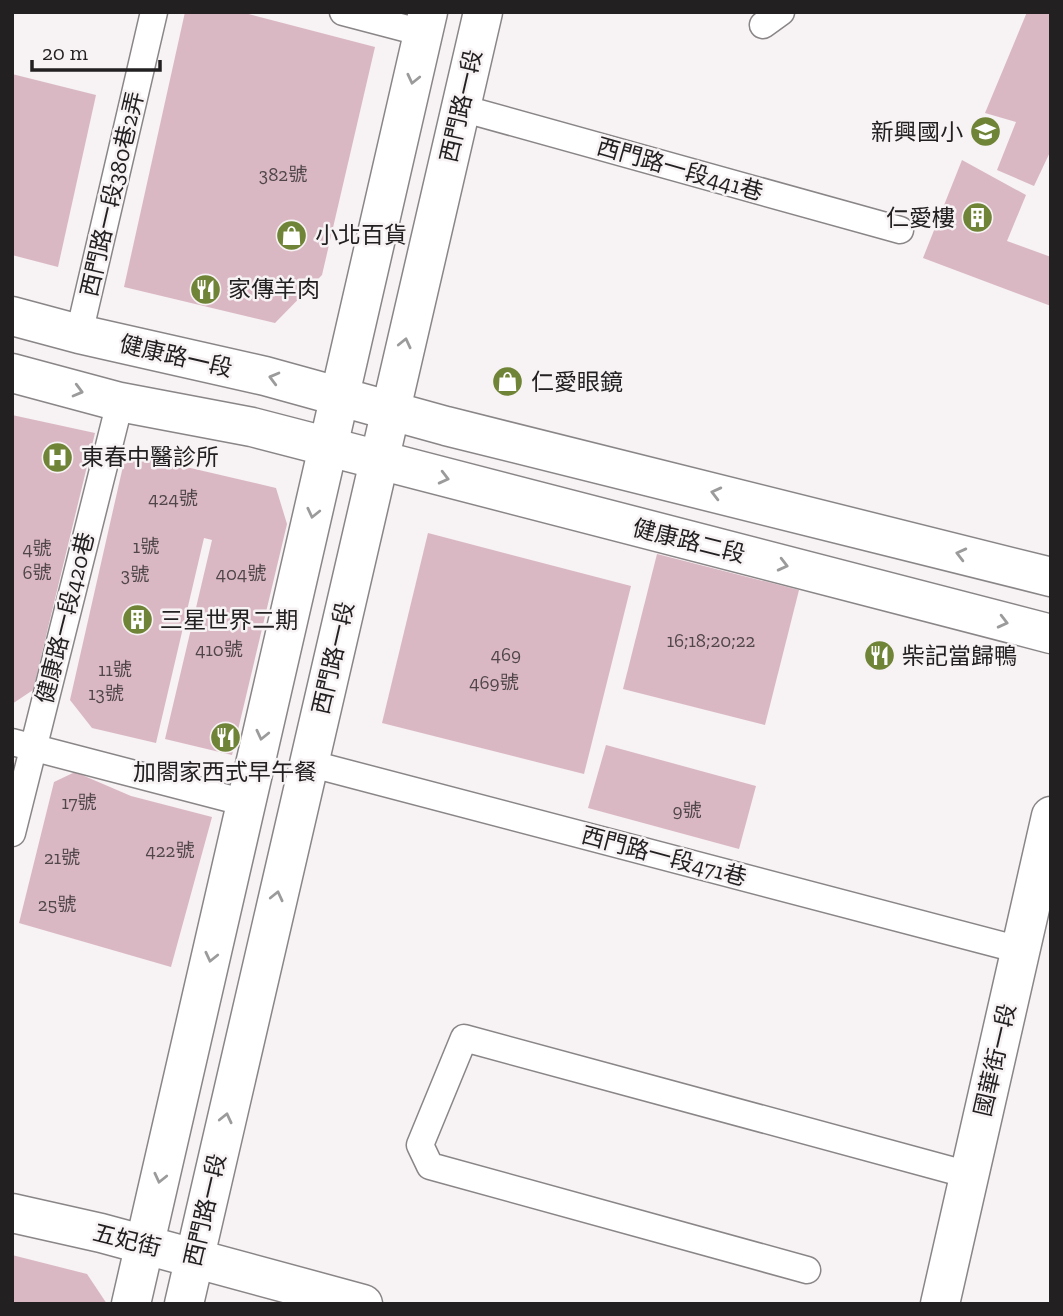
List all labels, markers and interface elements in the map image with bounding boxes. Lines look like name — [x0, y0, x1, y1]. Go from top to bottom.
scale bar — [32, 28, 159, 72]
text: 20 m — [42, 40, 88, 65]
street label: 西門路一段 — [434, 47, 488, 165]
one-way arrow — [407, 73, 421, 85]
street label: 西門路一段380巷2弄 — [75, 89, 149, 299]
school or university icon: 新興國小 — [969, 115, 1003, 149]
place label: 新興國小 — [871, 118, 963, 146]
street label: 西門路一段441巷 — [594, 132, 766, 206]
house number: 382號 — [259, 163, 307, 186]
building icon: 仁愛樓 — [961, 201, 995, 235]
place label: 仁愛樓 — [886, 204, 955, 232]
shop icon: 小北百貨 — [275, 218, 309, 252]
place label: 小北百貨 — [315, 221, 407, 249]
restaurant icon: 家傳羊肉 — [188, 272, 222, 306]
place label: 家傳羊肉 — [228, 275, 320, 303]
street label: 健康路一段 — [117, 329, 235, 383]
one-way arrow — [397, 337, 411, 349]
shop icon: 仁愛眼鏡 — [491, 365, 525, 399]
place label: 仁愛眼鏡 — [531, 368, 623, 396]
one-way arrow — [268, 372, 280, 386]
one-way arrow — [72, 383, 84, 397]
hospital icon: 東春中醫診所 — [41, 440, 75, 474]
place label: 東春中醫診所 — [81, 443, 219, 471]
one-way arrow — [438, 470, 450, 484]
house number: 424號 — [148, 487, 198, 510]
one-way arrow — [710, 487, 722, 501]
one-way arrow — [306, 507, 321, 519]
street label: 健康路二段 — [630, 514, 748, 568]
street label: 健康路一段420巷 — [30, 529, 100, 707]
house number: 1號 — [133, 535, 159, 558]
house number: 4號 — [22, 537, 52, 560]
one-way arrow — [955, 548, 967, 562]
one-way arrow — [777, 557, 789, 571]
house number: 6號 — [22, 561, 52, 584]
house number: 404號 — [216, 562, 266, 585]
house number: 3號 — [121, 563, 149, 586]
street label: 西門路一段 — [306, 599, 360, 717]
building icon: 三星世界二期 — [120, 603, 154, 637]
place label: 三星世界二期 — [160, 606, 298, 634]
one-way arrow — [997, 614, 1009, 628]
house number: 16;18;20;22 — [667, 629, 755, 652]
house number: 410號 — [195, 638, 243, 661]
restaurant icon: 柴記當歸鴨 — [862, 639, 896, 673]
place label: 柴記當歸鴨 — [902, 642, 1017, 670]
house number: 469 — [491, 643, 521, 666]
house number: 11號 — [98, 658, 132, 681]
house number: 469號 — [469, 671, 519, 694]
house number: 13號 — [88, 682, 124, 705]
restaurant icon: 加閤家西式早午餐 — [208, 721, 242, 755]
one-way arrow — [256, 729, 270, 741]
place label: 加閤家西式早午餐 — [133, 758, 317, 786]
house number: 17號 — [62, 791, 96, 814]
house number: 9號 — [672, 799, 702, 822]
street label: 西門路一段471巷 — [578, 821, 750, 891]
house number: 422號 — [146, 839, 194, 862]
house number: 21號 — [44, 846, 80, 869]
one-way arrow — [269, 890, 284, 902]
house number: 25號 — [38, 893, 76, 916]
one-way arrow — [205, 951, 219, 963]
street label: 國華街一段 — [968, 1001, 1022, 1119]
one-way arrow — [218, 1112, 233, 1124]
street label: 西門路一段 — [178, 1151, 232, 1269]
one-way arrow — [154, 1172, 168, 1184]
street label: 五妃街 — [90, 1218, 164, 1262]

